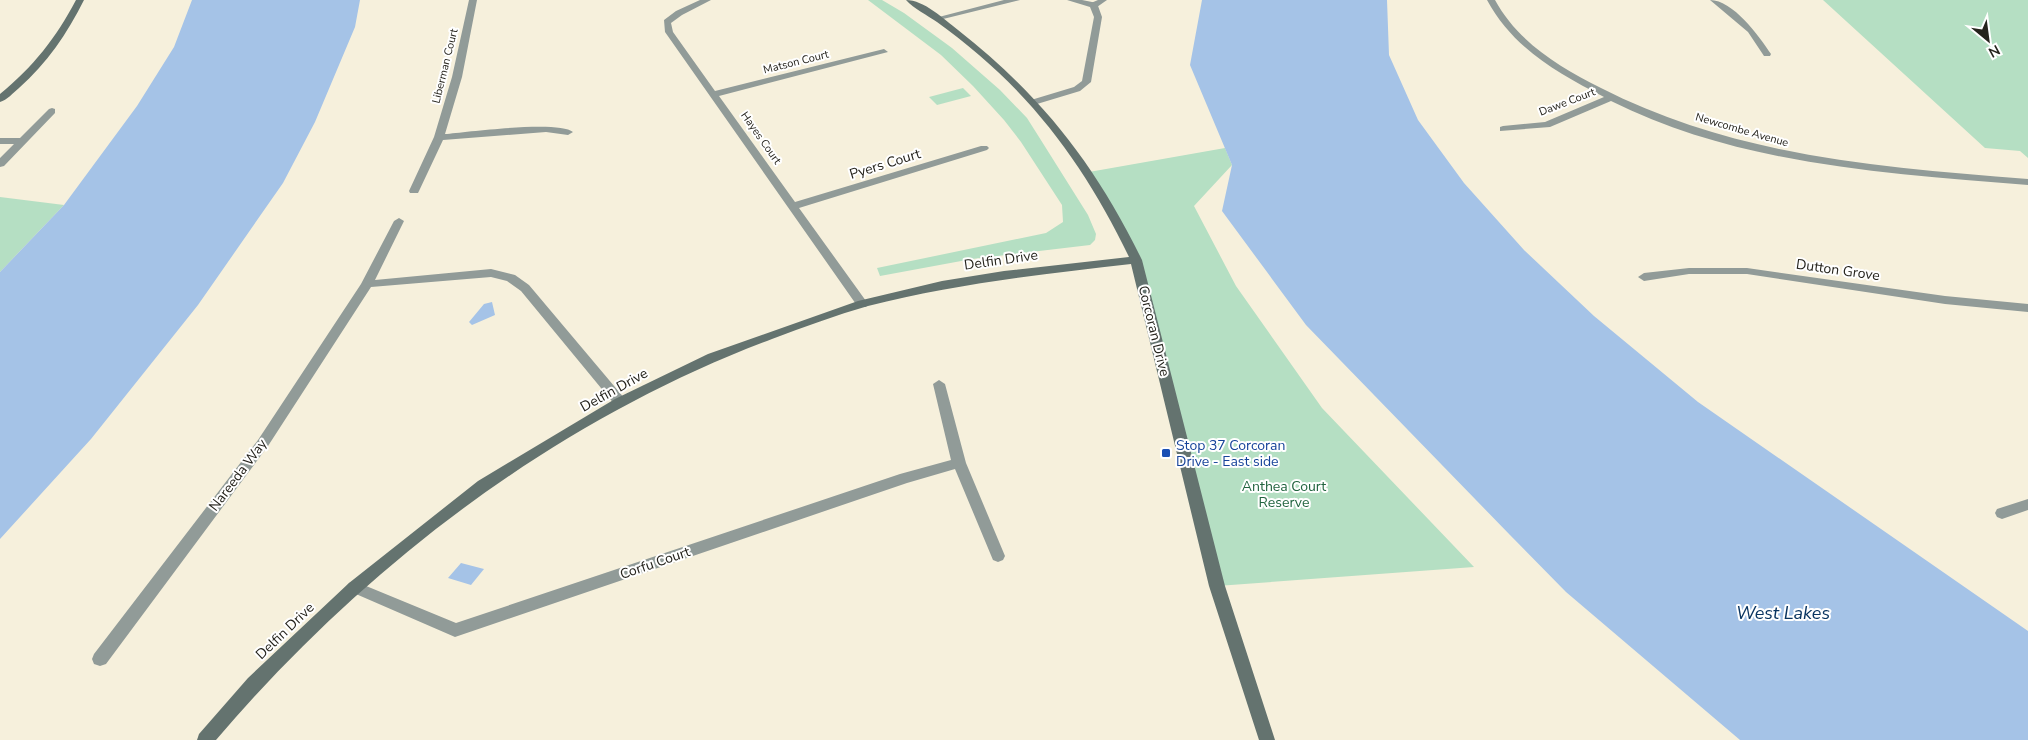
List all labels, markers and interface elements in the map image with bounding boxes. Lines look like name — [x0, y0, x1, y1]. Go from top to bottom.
north arrow — [1963, 15, 2013, 65]
street label: Liberman Court — [428, 27, 462, 105]
text: N — [1985, 40, 2003, 62]
street label: Matson Court — [762, 47, 830, 77]
street label: Dawe Court — [1537, 84, 1597, 120]
street label: Hayes Court — [737, 109, 785, 167]
street label: Newcombe Avenue — [1694, 110, 1790, 150]
street label: Pyers Court — [847, 144, 923, 184]
street label: Delfin Drive — [963, 245, 1039, 275]
street label: Dutton Grove — [1795, 255, 1881, 285]
street label: Corcoran Drive — [1134, 284, 1174, 378]
street label: Delfin Drive — [577, 364, 651, 416]
street label: Nareeda Way — [205, 434, 272, 515]
place label: Stop 37 Corcoran Drive - East side — [1176, 436, 1285, 471]
marker: Stop 37 Corcoran Drive - East side — [1160, 447, 1172, 459]
park label: Anthea Court Reserve — [1242, 477, 1326, 512]
street label: Corfu Court — [617, 542, 693, 584]
street label: Delfin Drive — [252, 598, 318, 664]
water label: West Lakes — [1736, 601, 1830, 625]

